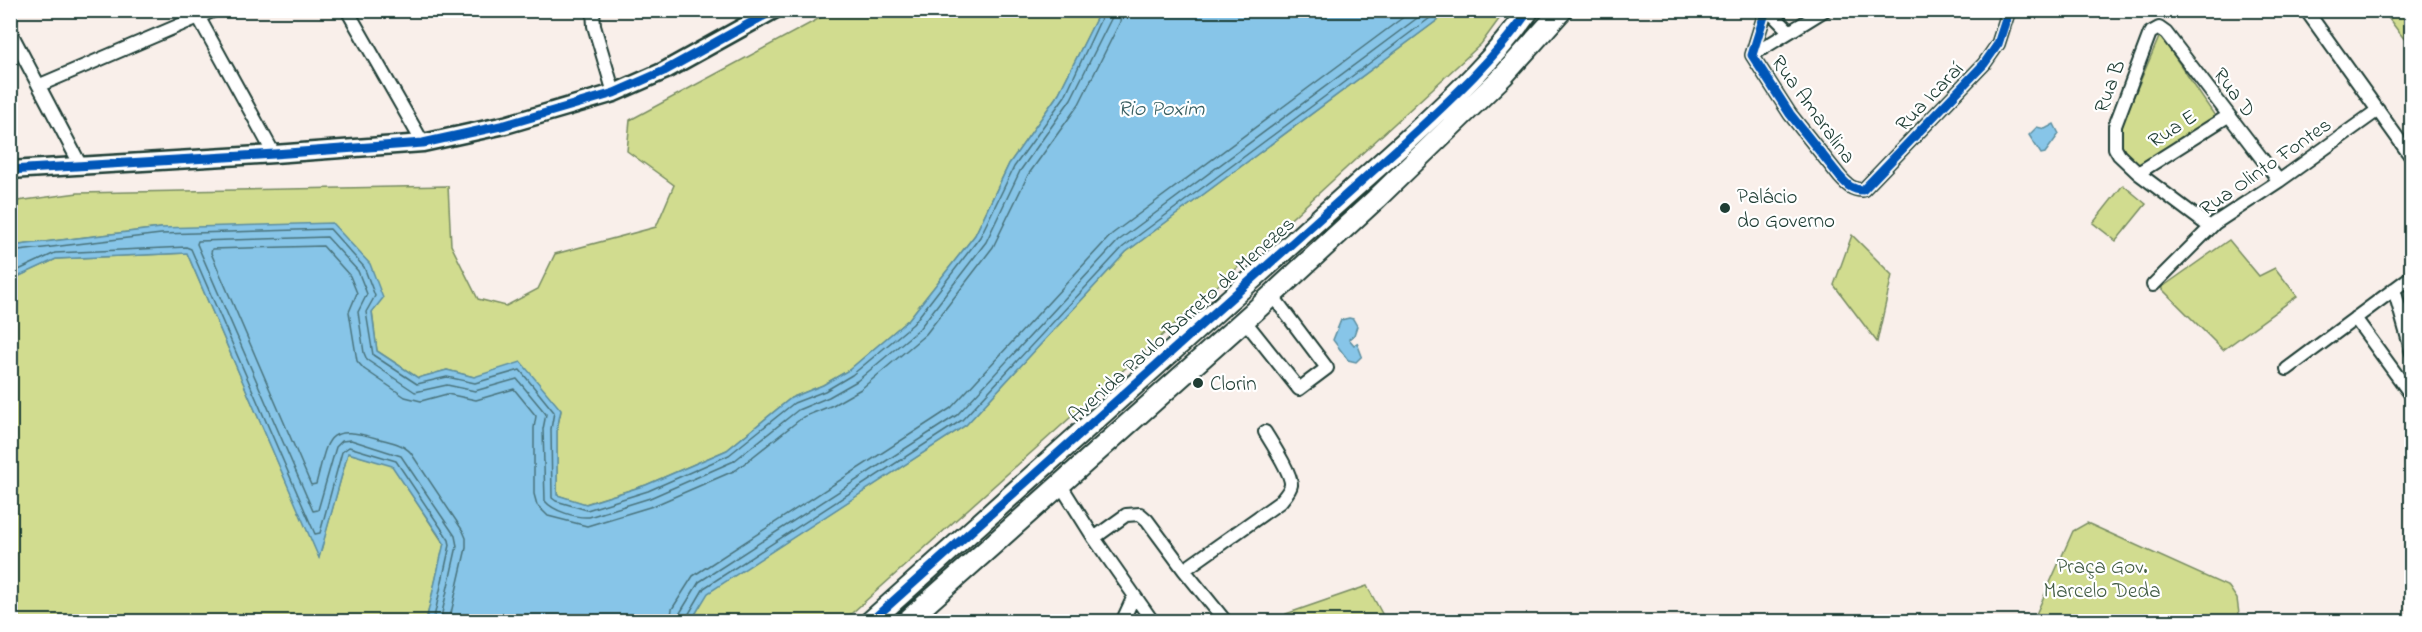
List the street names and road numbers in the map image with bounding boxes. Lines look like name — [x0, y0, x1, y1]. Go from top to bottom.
street label: Rua Amaralina — [1763, 50, 1862, 171]
street label: Rua Icaraí — [1889, 55, 1972, 139]
street label: Rua B — [2087, 56, 2134, 117]
street label: Rua D — [2205, 62, 2262, 124]
street label: Rua E — [2143, 103, 2203, 157]
street label: Rua Olinto Fontes — [2194, 111, 2338, 224]
street label: Avenida Paulo Barreto de Menezes — [1062, 210, 1302, 431]

